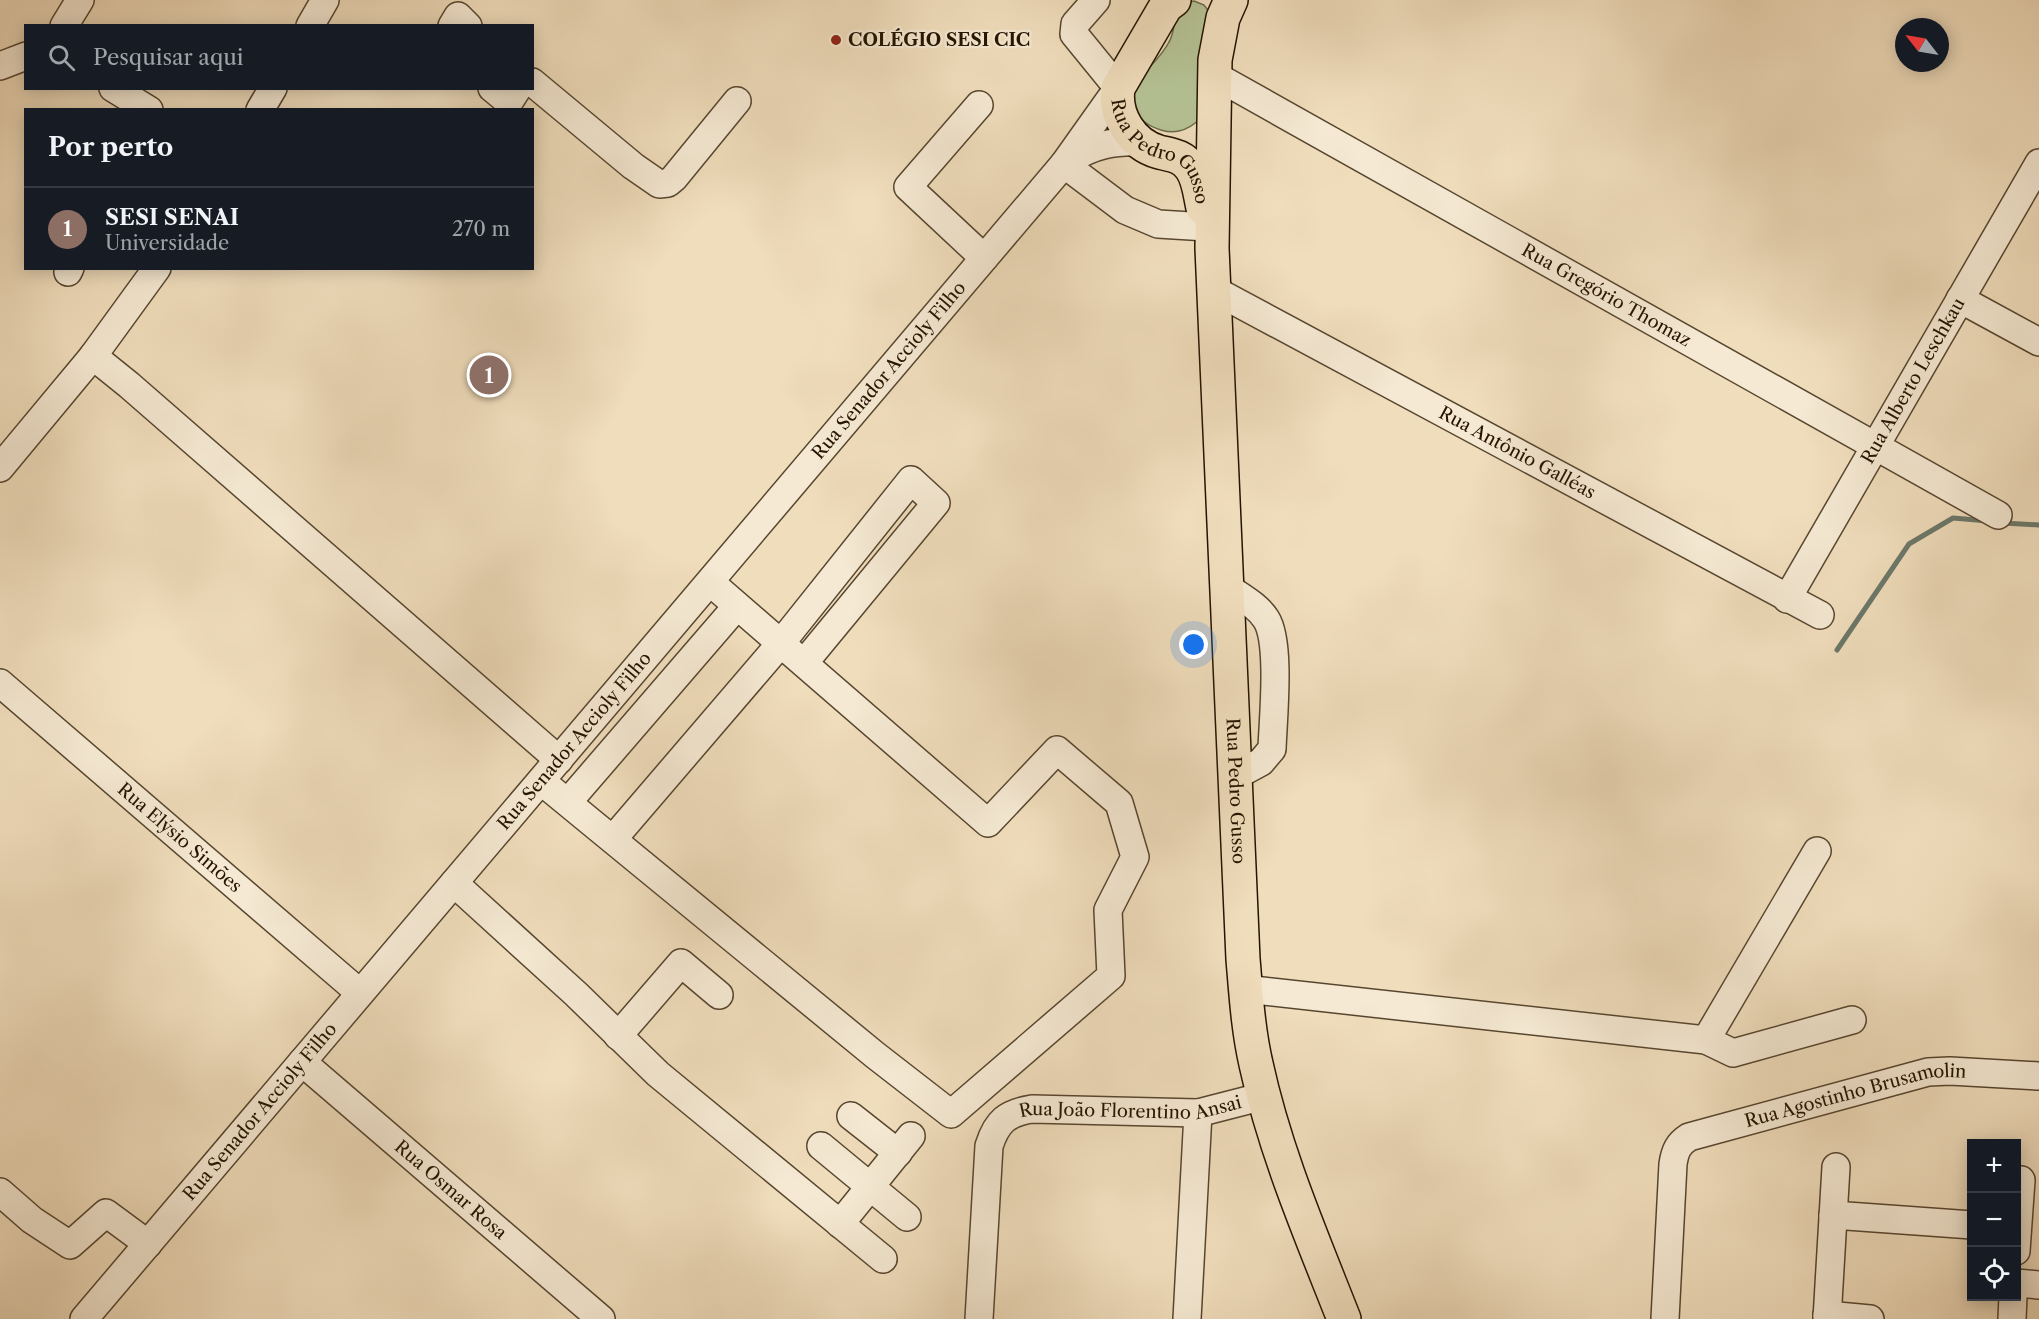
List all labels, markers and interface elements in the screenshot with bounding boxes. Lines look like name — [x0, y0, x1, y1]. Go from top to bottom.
north arrow — [1895, 18, 1949, 72]
search box — [24, 24, 534, 90]
place label: COLÉGIO SESI CIC — [848, 28, 1030, 51]
marker: COLÉGIO SESI CIC — [829, 33, 843, 47]
icon: search — [45, 41, 78, 74]
text: Pesquisar aqui — [93, 44, 243, 71]
street label: Rua Pedro Gusso — [1106, 97, 1213, 206]
text: Por perto — [48, 131, 173, 163]
text: SESI SENAI — [105, 204, 239, 231]
text: 1 — [63, 217, 72, 241]
text: 270 m — [452, 217, 510, 241]
text: Universidade — [105, 231, 229, 255]
street label: Rua Gregório Thomaz — [1518, 239, 1695, 351]
street label: Rua Senador Accioly Filho — [807, 277, 970, 464]
street label: Rua Alberto Leschkau — [1856, 294, 1970, 468]
pin: 1 — [470, 352, 508, 398]
street label: Rua Antônio Galléas — [1435, 402, 1599, 504]
your location — [1179, 630, 1208, 659]
street label: Rua Senador Accioly Filho — [493, 648, 656, 834]
street label: Rua Pedro Gusso — [1221, 717, 1250, 865]
street label: Rua Elýsio Simões — [113, 778, 246, 897]
street label: Rua Senador Accioly Filho — [178, 1018, 342, 1205]
street label: Rua Agostinho Brusamolin — [1742, 1060, 1967, 1132]
street label: Rua João Florentino Ansai — [1017, 1091, 1244, 1125]
street label: Rua Osmar Rosa — [390, 1135, 512, 1244]
map controls — [1967, 1139, 2021, 1301]
button: + — [1967, 1139, 2021, 1193]
button: − — [1967, 1193, 2021, 1247]
button: locate — [1967, 1247, 2021, 1301]

